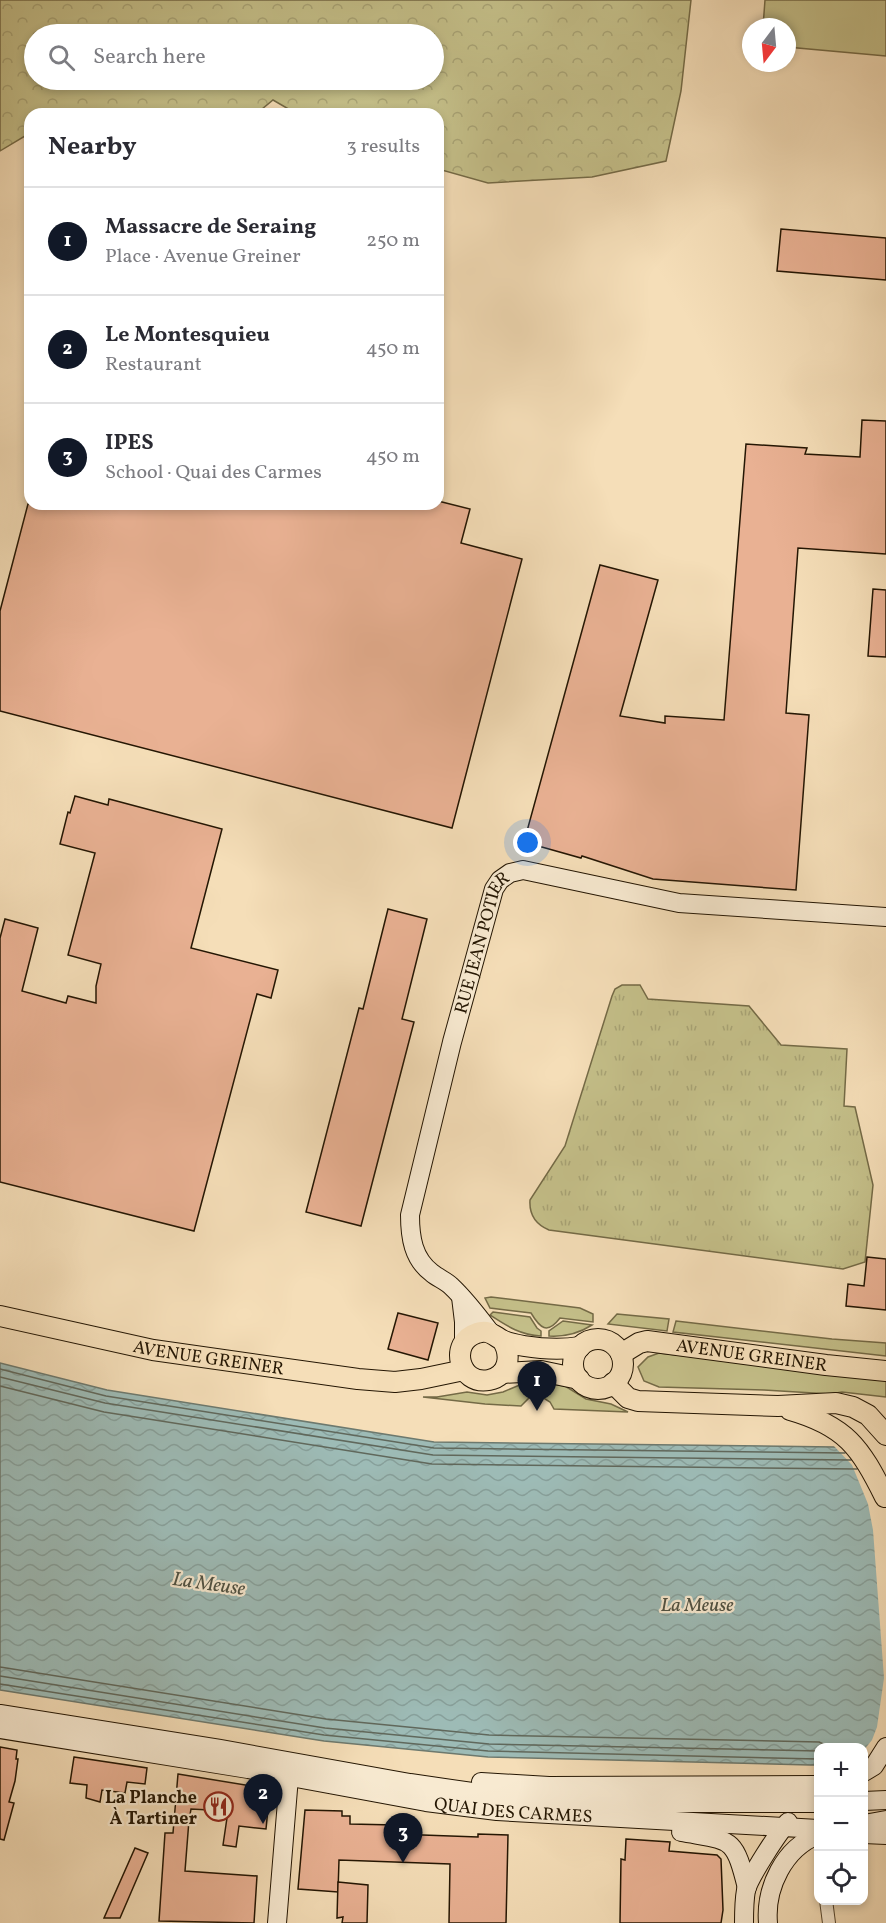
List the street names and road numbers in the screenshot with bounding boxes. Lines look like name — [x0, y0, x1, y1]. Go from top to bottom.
street label: RUE JEAN POTIER — [449, 866, 515, 1017]
street label: AVENUE GREINER — [674, 1334, 829, 1379]
street label: AVENUE GREINER — [131, 1335, 286, 1382]
street label: QUAI DES CARMES — [433, 1792, 593, 1830]

